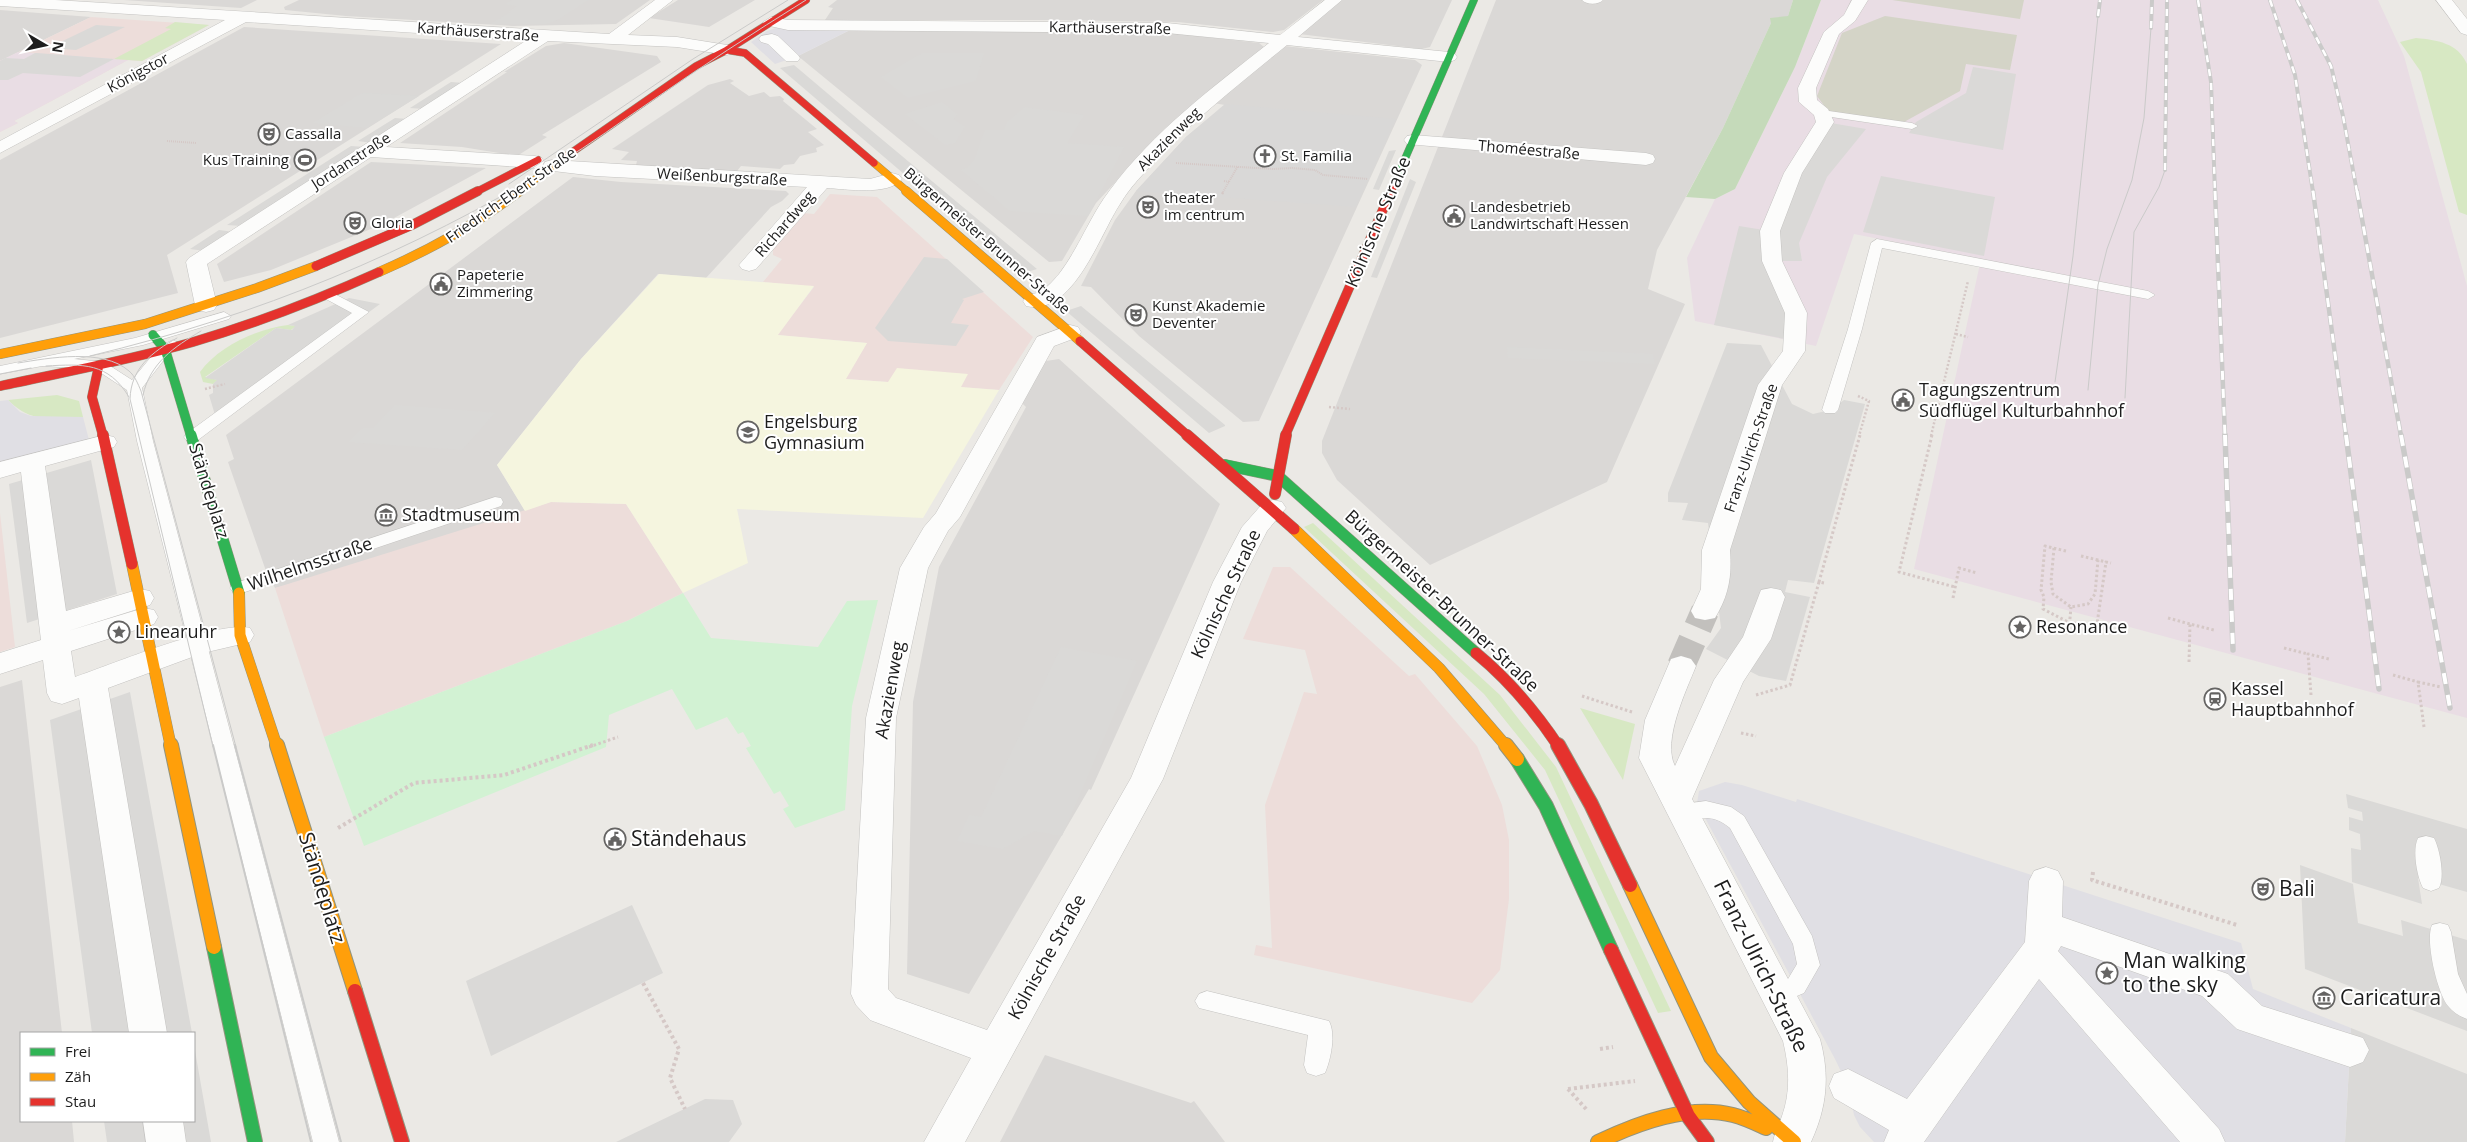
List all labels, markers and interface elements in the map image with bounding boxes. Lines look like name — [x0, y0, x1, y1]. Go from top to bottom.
street label: Karthäuserstraße — [1049, 16, 1171, 38]
street label: Karthäuserstraße — [416, 17, 540, 45]
north arrow — [20, 20, 70, 70]
text: N — [48, 40, 69, 54]
street label: Königstor — [103, 48, 172, 97]
street label: Akazienweg — [1132, 102, 1204, 174]
theatre icon: Cassalla — [257, 122, 281, 146]
place label: Cassalla — [285, 123, 341, 143]
street label: Jordanstraße — [305, 127, 394, 194]
street label: Thoméestraße — [1477, 135, 1581, 163]
street label: Friedrich-Ebert-Straße — [441, 142, 579, 247]
church icon: St. Familia — [1253, 144, 1277, 168]
place label: St. Familia — [1281, 145, 1352, 165]
sports icon: Kus Training — [293, 148, 317, 172]
place label: Kus Training — [203, 149, 289, 169]
street label: Kölnische Straße — [1339, 152, 1415, 291]
street label: Bürgermeister-Brunner-Straße — [900, 162, 1075, 318]
street label: Weißenburgstraße — [656, 163, 788, 189]
street label: Richardweg — [750, 186, 818, 261]
place label: theater im centrum — [1164, 187, 1245, 224]
theatre icon: theater im centrum — [1136, 195, 1160, 219]
place label: Landesbetrieb Landwirtschaft Hessen — [1470, 196, 1629, 233]
public building icon: Landesbetrieb Landwirtschaft Hessen — [1442, 204, 1466, 228]
theatre icon: Gloria — [343, 211, 367, 235]
place label: Gloria — [371, 212, 413, 232]
place label: Papeterie Zimmering — [457, 264, 533, 301]
public building icon: Papeterie Zimmering — [429, 272, 453, 296]
place label: Kunst Akademie Deventer — [1152, 295, 1265, 332]
theatre icon: Kunst Akademie Deventer — [1124, 303, 1148, 327]
place label: Tagungszentrum Südflügel Kulturbahnhof — [1919, 377, 2125, 422]
street label: Franz-Ulrich-Straße — [1719, 381, 1781, 515]
public building icon: Tagungszentrum Südflügel Kulturbahnhof — [1891, 388, 1915, 412]
place label: Engelsburg Gymnasium — [764, 409, 865, 454]
school or university icon: Engelsburg Gymnasium — [736, 420, 760, 444]
street label: Ständeplatz — [184, 440, 236, 541]
place label: Stadtmuseum — [402, 502, 520, 526]
museum icon: Stadtmuseum — [374, 503, 398, 527]
street label: Bürgermeister-Brunner-Straße — [1340, 504, 1545, 697]
street label: Kölnische Straße — [1185, 525, 1266, 662]
street label: Wilhelmsstraße — [244, 530, 375, 596]
place label: Resonance — [2036, 614, 2127, 638]
place icon: Resonance — [2008, 615, 2032, 639]
place label: Linearuhr — [135, 619, 218, 643]
place icon: Linearuhr — [107, 620, 131, 644]
street label: Akazienweg — [869, 639, 909, 741]
place label: Kassel Hauptbahnhof — [2231, 676, 2355, 721]
station icon: Kassel Hauptbahnhof — [2203, 687, 2227, 711]
place label: Ständehaus — [631, 824, 747, 852]
public building icon: Ständehaus — [603, 827, 627, 851]
street label: Ständeplatz — [293, 828, 353, 947]
place label: Bali — [2279, 874, 2315, 902]
street label: Franz-Ulrich-Straße — [1708, 875, 1816, 1057]
theatre icon: Bali — [2251, 877, 2275, 901]
street label: Kölnische Straße — [1002, 889, 1091, 1024]
place label: Man walking to the sky — [2123, 946, 2246, 998]
place icon: Man walking to the sky — [2095, 961, 2119, 985]
place label: Caricatura — [2340, 983, 2441, 1011]
museum icon: Caricatura — [2312, 986, 2336, 1010]
legend — [20, 1032, 195, 1122]
text: Frei — [65, 1041, 91, 1061]
text: Zäh — [65, 1066, 91, 1086]
text: Stau — [65, 1091, 96, 1111]

